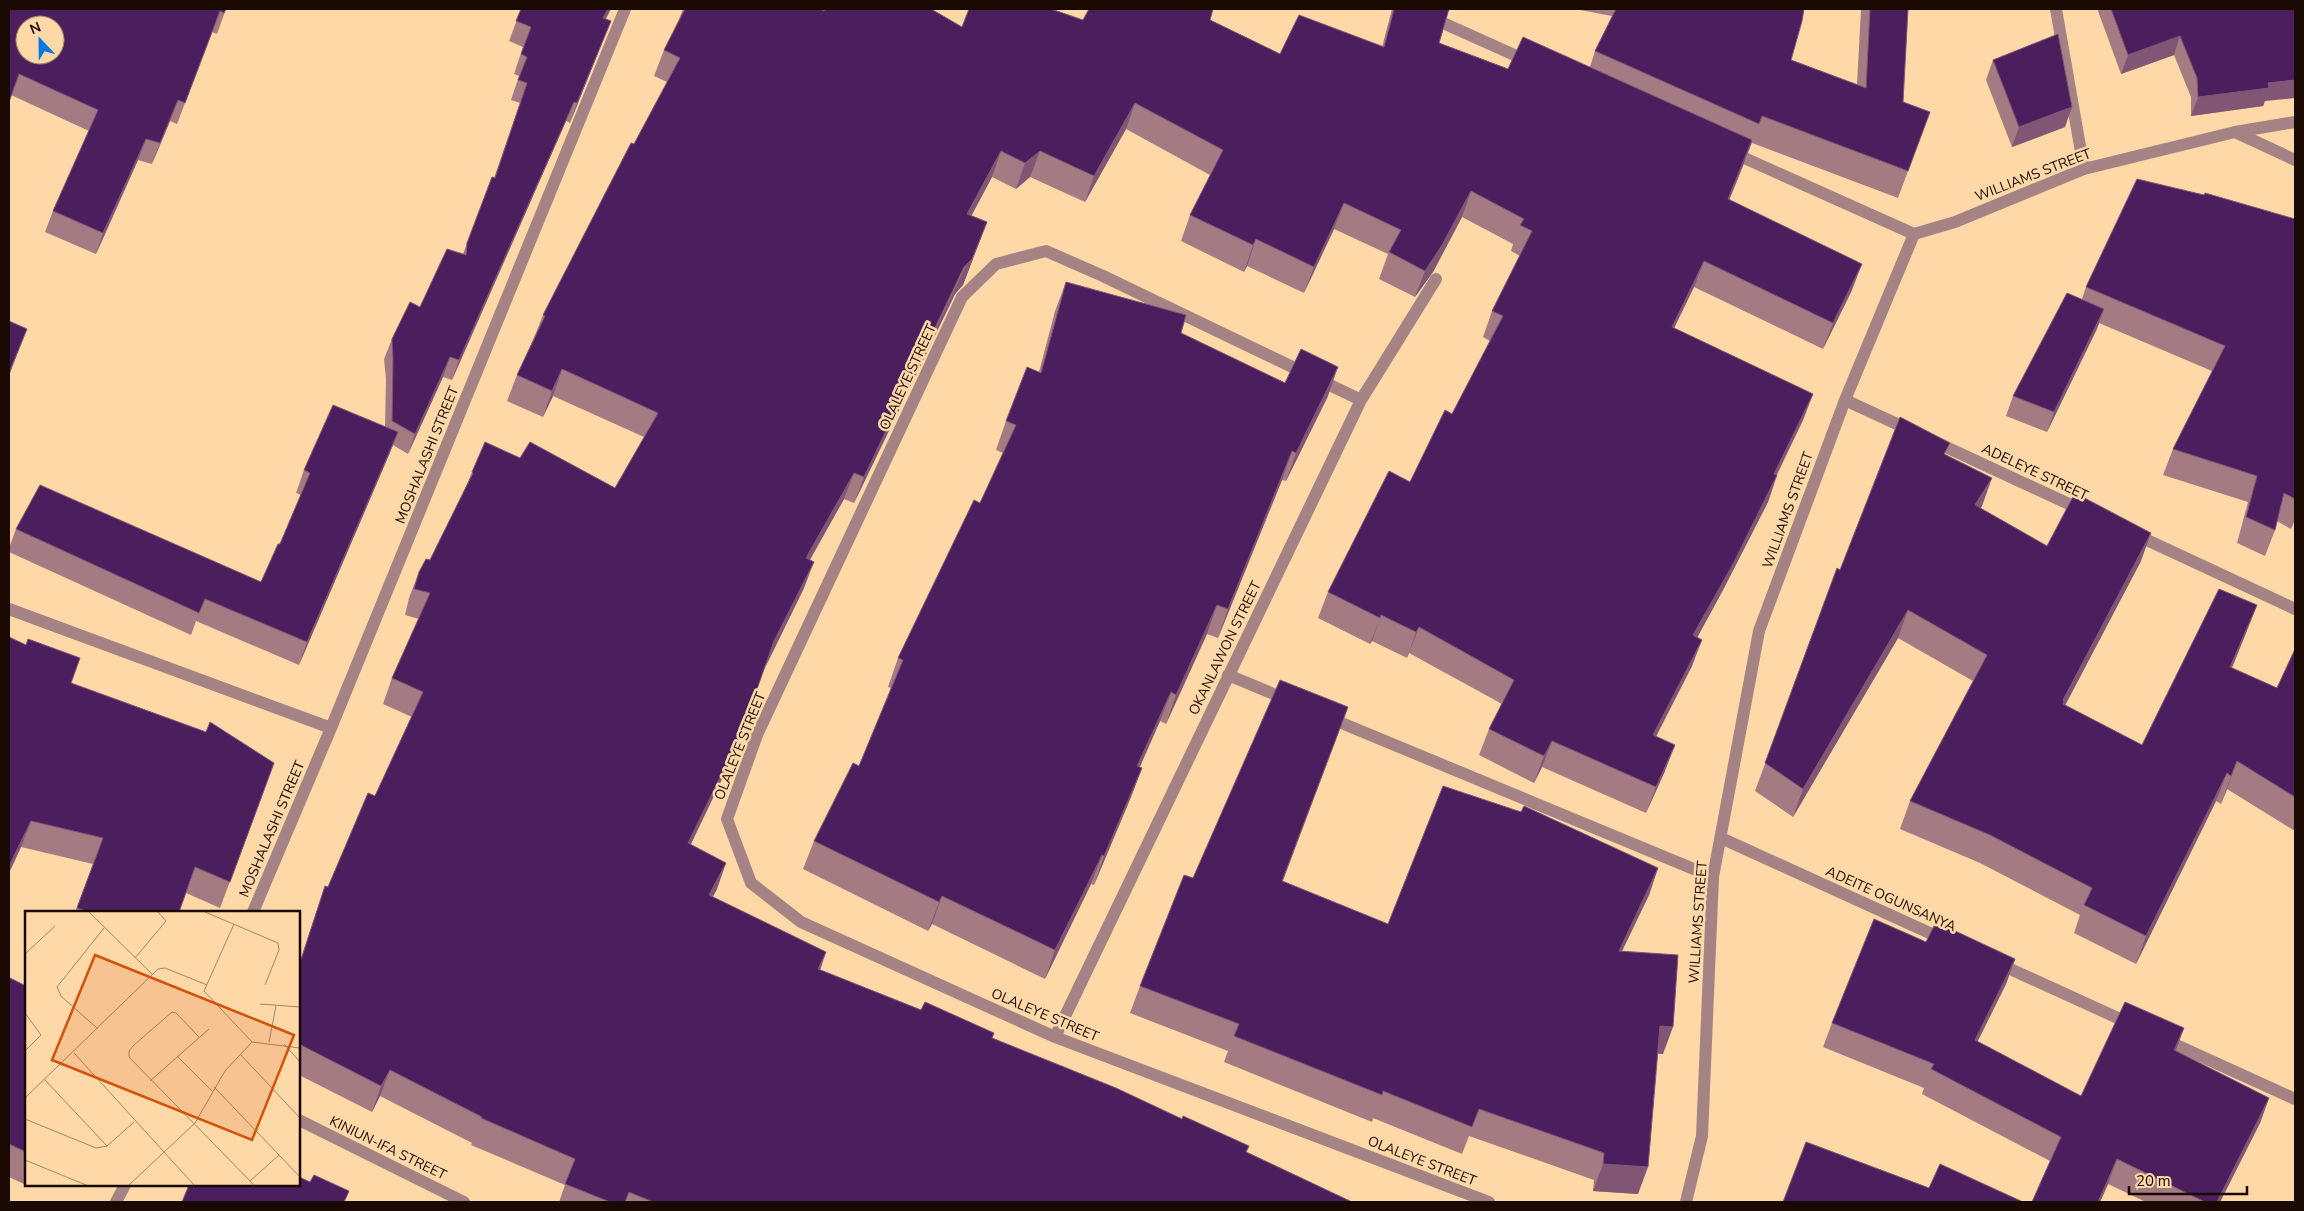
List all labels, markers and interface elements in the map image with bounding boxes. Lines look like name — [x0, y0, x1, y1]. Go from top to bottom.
north arrow — [15, 15, 65, 65]
text: N — [27, 18, 44, 39]
street label: WILLIAMS STREET — [1972, 144, 2094, 206]
street label: OLALEYE STREET — [875, 320, 941, 433]
street label: MOSHALASHI STREET — [391, 383, 464, 527]
street label: ADELEYE STREET — [1979, 439, 2092, 505]
street label: WILLIAMS STREET — [1758, 448, 1818, 571]
street label: OKANLAWON STREET — [1184, 577, 1266, 718]
street label: OLALEYE STREET — [710, 689, 771, 803]
street label: MOSHALASHI STREET — [235, 757, 310, 900]
street label: WILLIAMS STREET — [1684, 859, 1712, 984]
street label: ADEITE OGUNSANYA — [1823, 862, 1959, 936]
inset map — [25, 911, 300, 1186]
street label: OLALEYE STREET — [988, 984, 1102, 1046]
street label: KINIUN-IFA STREET — [326, 1111, 450, 1185]
street label: OLALEYE STREET — [1365, 1132, 1480, 1191]
scale bar — [2129, 1164, 2246, 1196]
text: 20 m — [2136, 1171, 2171, 1191]

